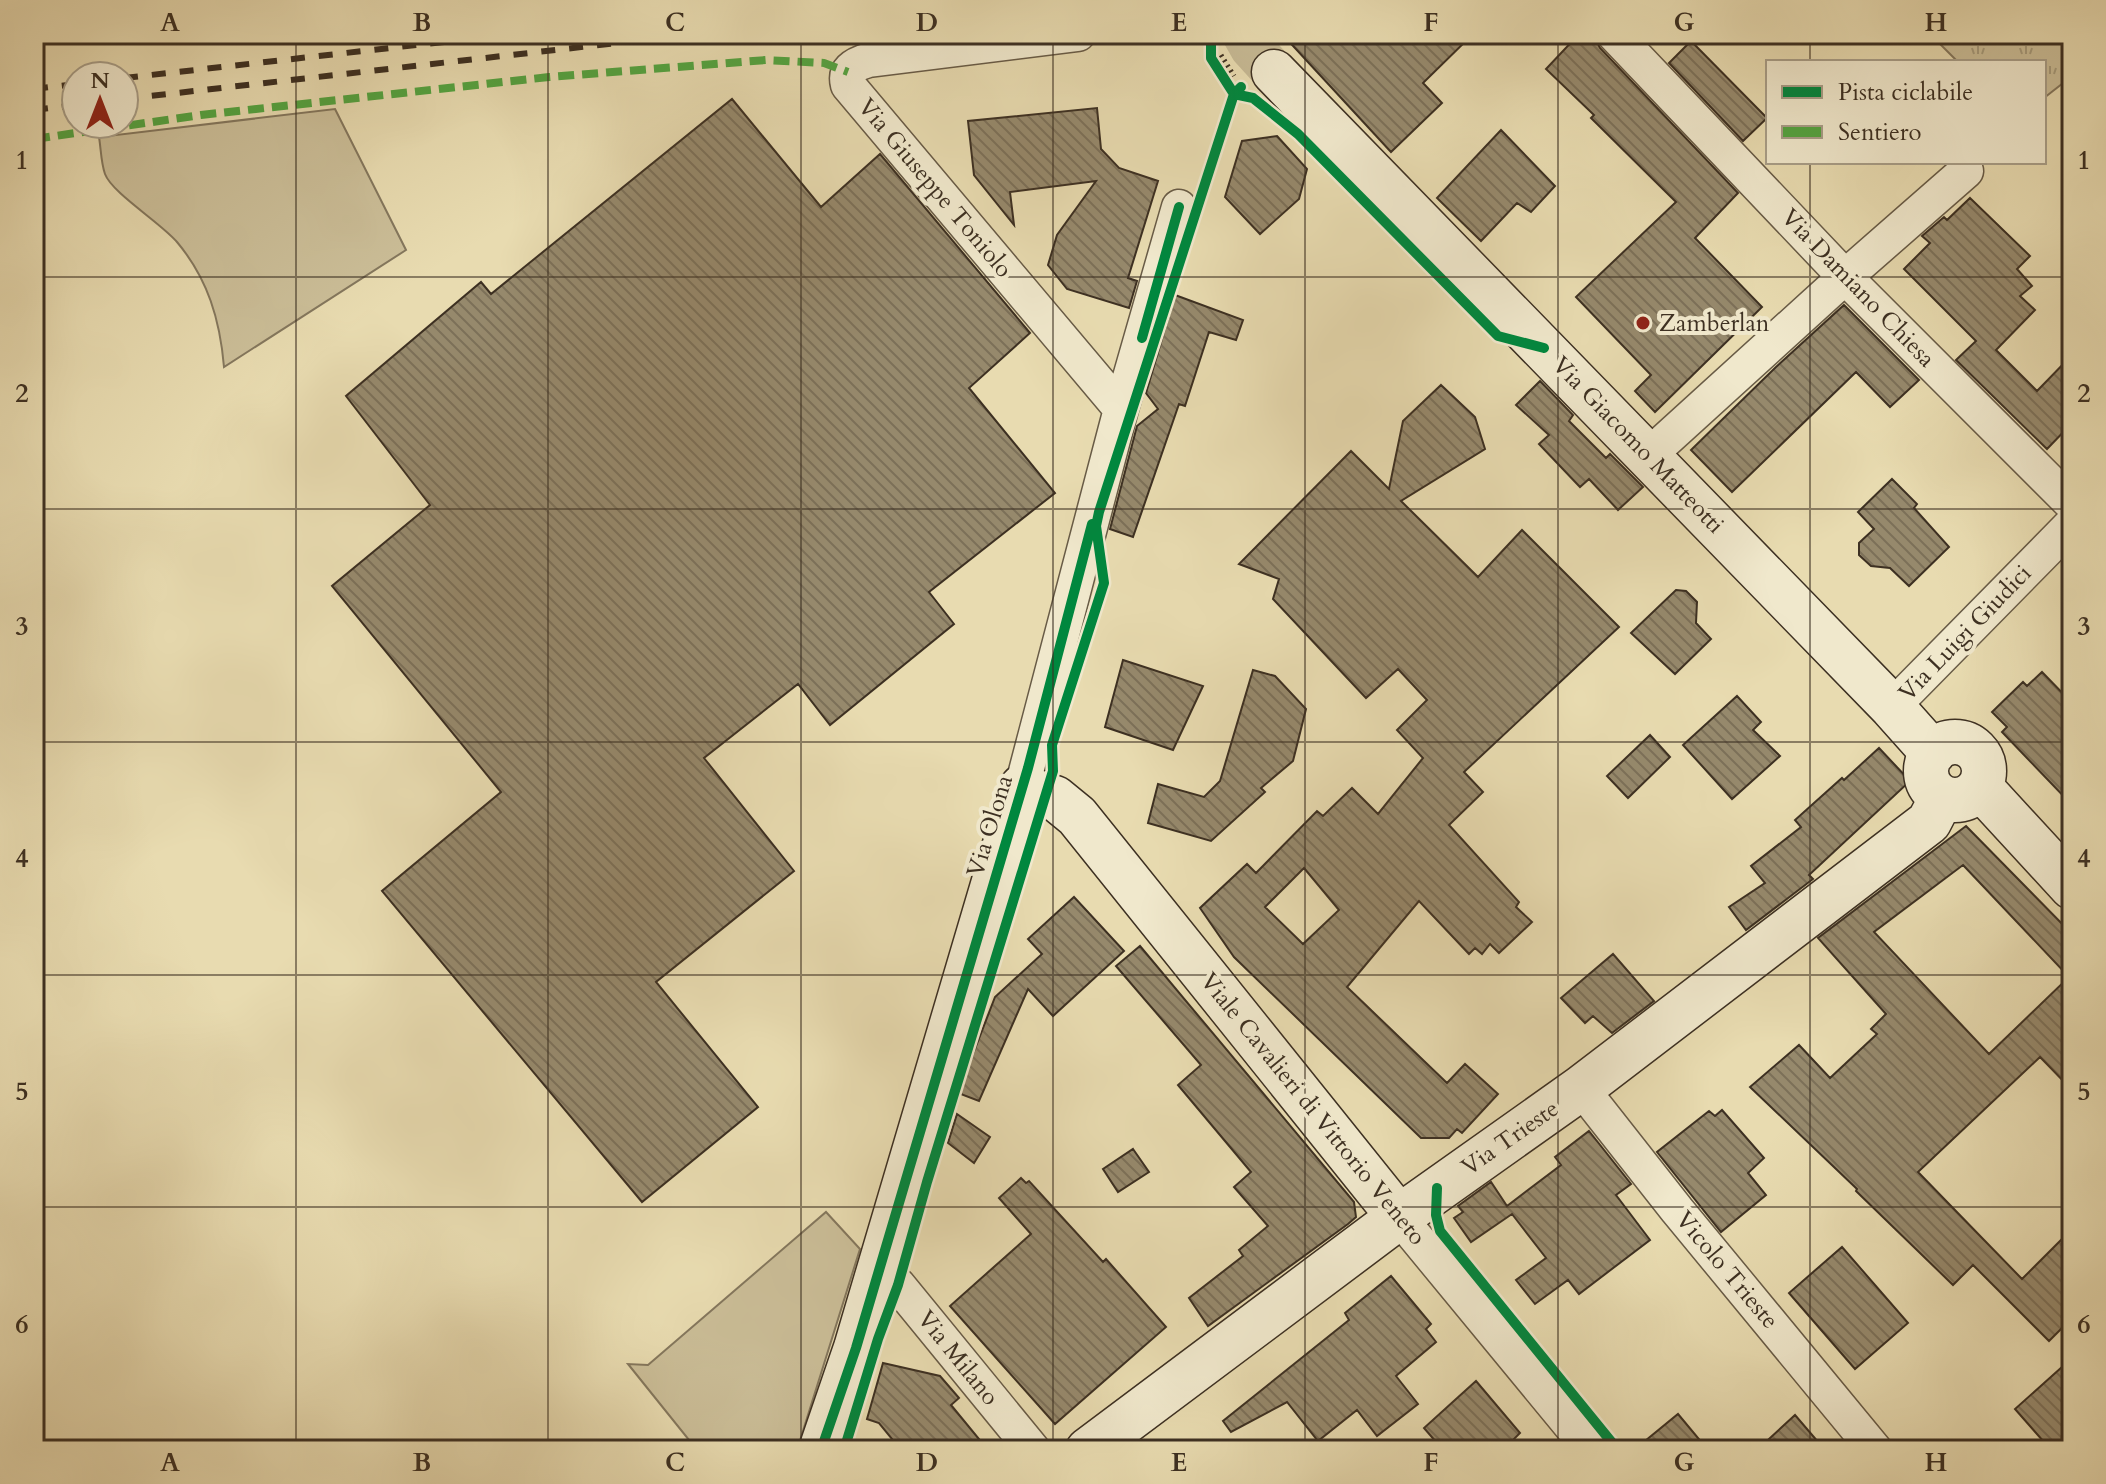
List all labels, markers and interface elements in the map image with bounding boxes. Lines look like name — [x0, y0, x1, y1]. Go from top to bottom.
text: A — [160, 5, 180, 40]
text: B — [413, 5, 431, 40]
text: C — [665, 5, 685, 40]
text: D — [916, 5, 938, 40]
text: E — [1171, 5, 1187, 40]
text: F — [1423, 5, 1439, 40]
text: G — [1673, 5, 1695, 40]
text: H — [1925, 5, 1948, 40]
north arrow — [60, 60, 140, 140]
legend — [1766, 60, 2046, 164]
text: N — [90, 66, 110, 96]
text: Pista ciclabile — [1838, 76, 1973, 109]
street label: Via Giuseppe Toniolo — [850, 91, 1020, 285]
text: Sentiero — [1838, 116, 1922, 149]
text: 1 — [15, 143, 29, 178]
text: 1 — [2077, 143, 2091, 178]
street label: Via Damiano Chiesa — [1773, 201, 1943, 375]
place label: Zamberlan — [1659, 307, 1770, 340]
marker: Zamberlan — [1634, 314, 1652, 332]
street label: Via Giacomo Matteotti — [1545, 349, 1732, 541]
text: 2 — [15, 376, 29, 411]
text: 2 — [2077, 376, 2091, 411]
street label: Via Luigi Giudici — [1891, 557, 2039, 709]
text: 3 — [15, 609, 29, 644]
text: 3 — [2077, 609, 2091, 644]
street label: Via Olona — [959, 770, 1021, 881]
text: 4 — [15, 841, 29, 876]
text: 4 — [2077, 841, 2091, 876]
street label: Viale Cavalieri di Vittorio Veneto — [1193, 966, 1434, 1252]
text: 5 — [15, 1074, 29, 1109]
text: 5 — [2077, 1074, 2091, 1109]
street label: Via Trieste — [1455, 1092, 1565, 1184]
street label: Vicolo Trieste — [1668, 1204, 1786, 1336]
street label: Via Milano — [909, 1303, 1007, 1413]
text: 6 — [15, 1307, 29, 1342]
text: 6 — [2077, 1307, 2091, 1342]
text: A — [160, 1445, 180, 1480]
text: B — [413, 1445, 431, 1480]
text: C — [665, 1445, 685, 1480]
text: D — [916, 1445, 938, 1480]
text: E — [1171, 1445, 1187, 1480]
text: F — [1423, 1445, 1439, 1480]
text: G — [1673, 1445, 1695, 1480]
text: H — [1925, 1445, 1948, 1480]

